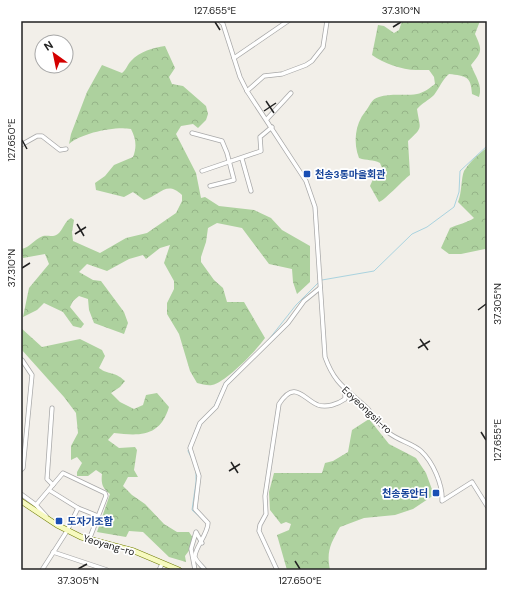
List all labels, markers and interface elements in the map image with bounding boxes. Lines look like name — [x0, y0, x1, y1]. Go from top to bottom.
text: 127.655°E — [194, 4, 237, 17]
text: 37.310°N — [382, 4, 420, 17]
north arrow — [34, 34, 74, 74]
text: N — [41, 38, 56, 54]
text: 127.650°E — [5, 118, 18, 162]
place label: 천송3통마을회관 — [315, 168, 385, 181]
marker: 천송3통마을회관 — [302, 169, 312, 179]
text: 37.310°N — [5, 249, 18, 287]
text: 37.305°N — [491, 283, 504, 325]
street label: Eoyeongsil-ro — [339, 384, 395, 437]
text: 127.655°E — [491, 418, 504, 461]
place label: 천송동안터 — [382, 487, 428, 500]
marker: 천송동안터 — [431, 488, 441, 498]
place label: 도자기조합 — [67, 515, 113, 528]
marker: 도자기조합 — [54, 516, 64, 526]
street label: Yeoyang-ro — [82, 531, 136, 559]
text: 37.305°N — [57, 574, 99, 587]
text: 127.650°E — [278, 574, 322, 587]

